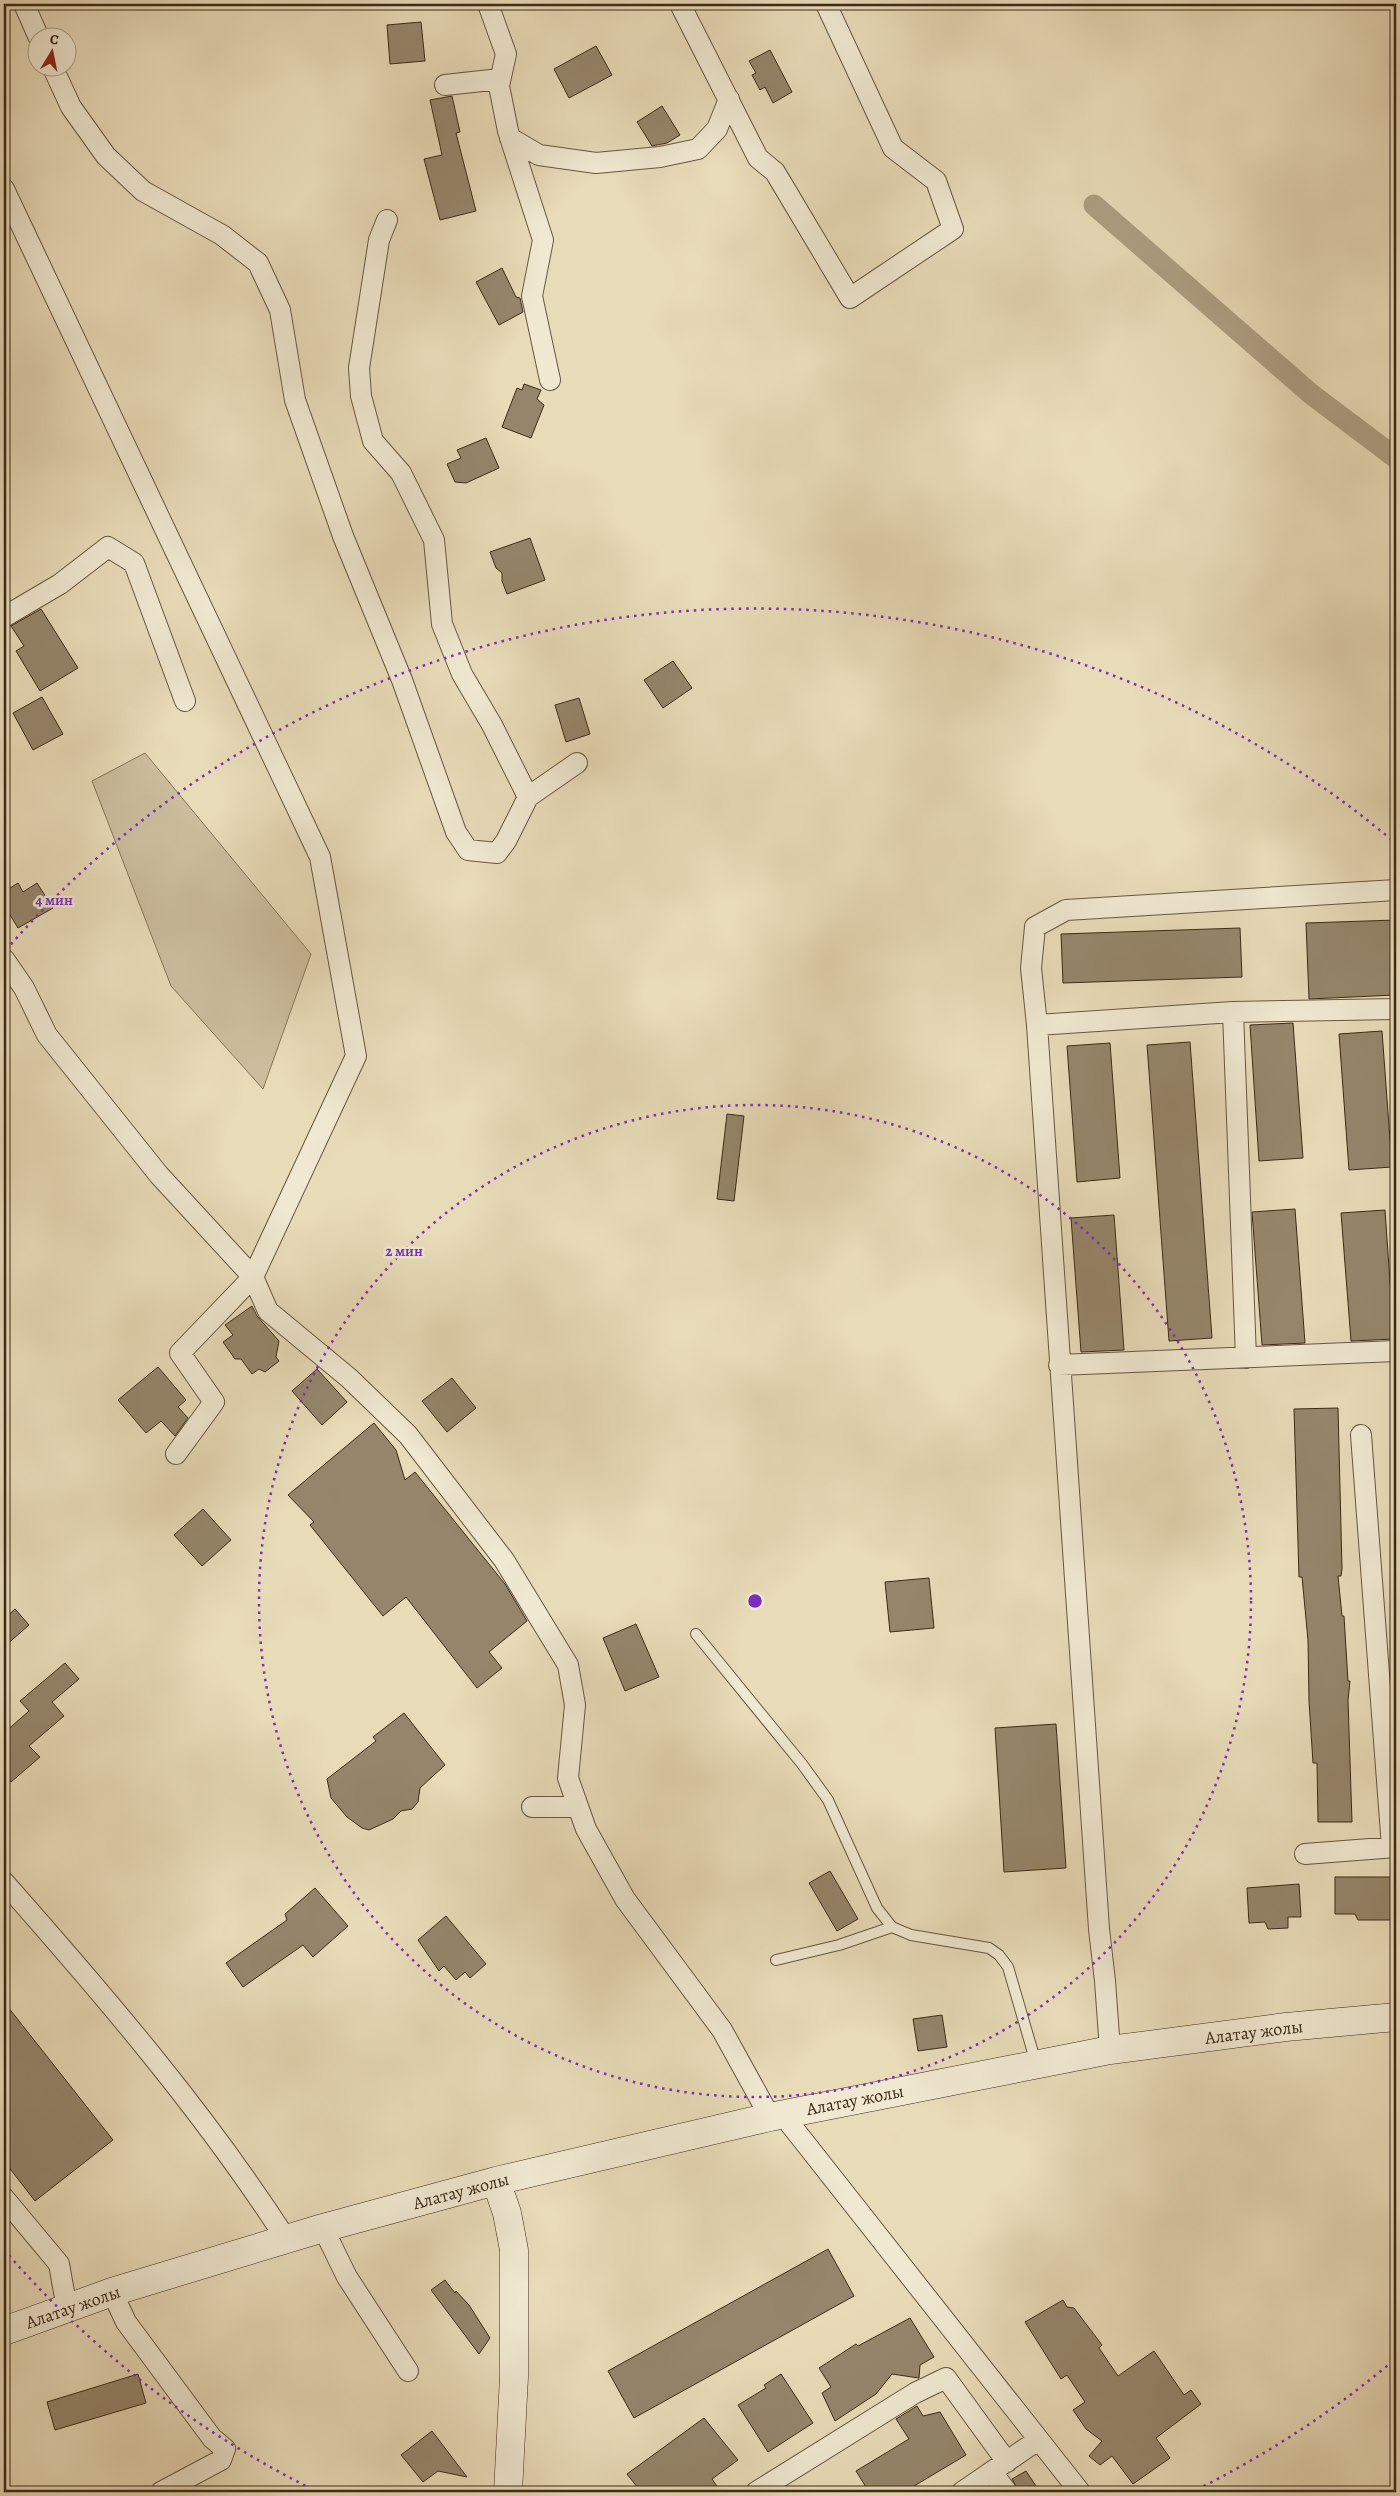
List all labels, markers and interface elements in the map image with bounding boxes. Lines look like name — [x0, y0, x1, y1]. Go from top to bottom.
north arrow — [28, 28, 78, 78]
text: С — [48, 30, 60, 50]
text: 4 мин — [35, 890, 73, 910]
text: 2 мин — [385, 1241, 423, 1261]
centre of rings — [746, 1592, 764, 1610]
street label: Алатау жолы — [1203, 2014, 1304, 2050]
street label: Алатау жолы — [803, 2079, 906, 2121]
street label: Алатау жолы — [409, 2167, 512, 2216]
street label: Алатау жолы — [21, 2280, 124, 2335]

